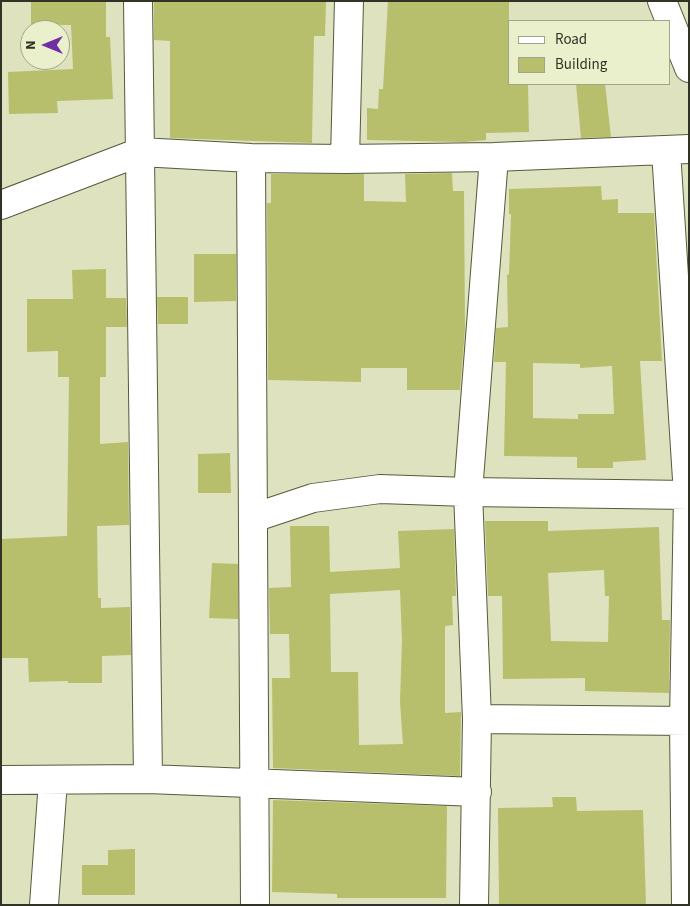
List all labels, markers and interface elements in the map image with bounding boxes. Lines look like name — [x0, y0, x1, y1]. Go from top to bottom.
north arrow — [20, 20, 70, 70]
legend — [508, 20, 670, 85]
text: Road — [555, 29, 587, 50]
text: N — [21, 40, 41, 50]
text: Building — [555, 54, 607, 75]

